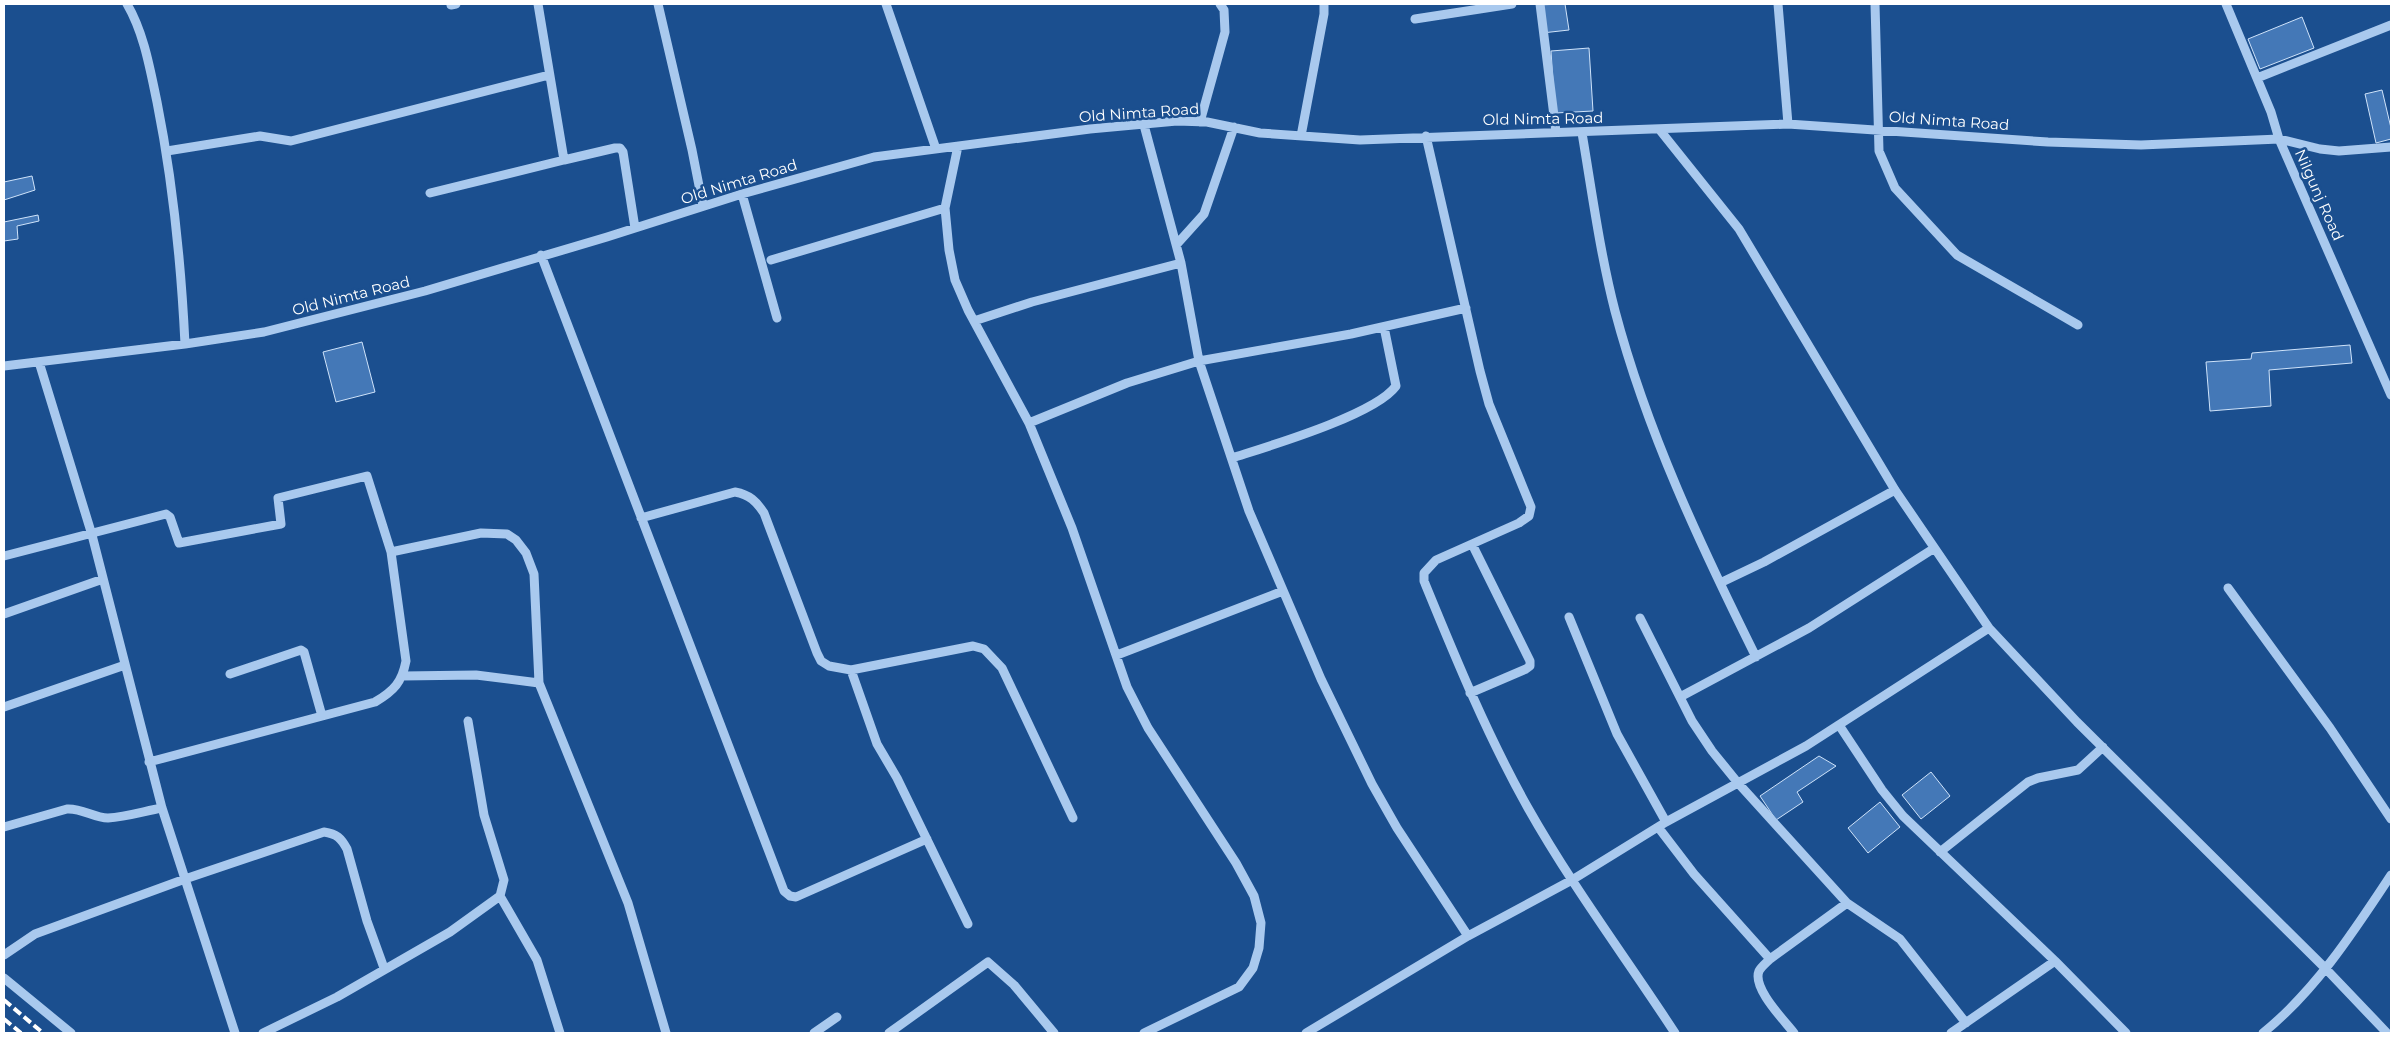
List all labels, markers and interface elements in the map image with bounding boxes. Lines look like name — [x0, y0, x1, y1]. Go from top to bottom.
street label: Old Nimta Road — [1078, 99, 1200, 126]
street label: Old Nimta Road — [1888, 107, 2010, 134]
street label: Old Nimta Road — [1483, 108, 1603, 129]
street label: Nilgunj Road — [2291, 146, 2348, 243]
street label: Old Nimta Road — [678, 155, 799, 208]
street label: Old Nimta Road — [290, 272, 412, 319]

